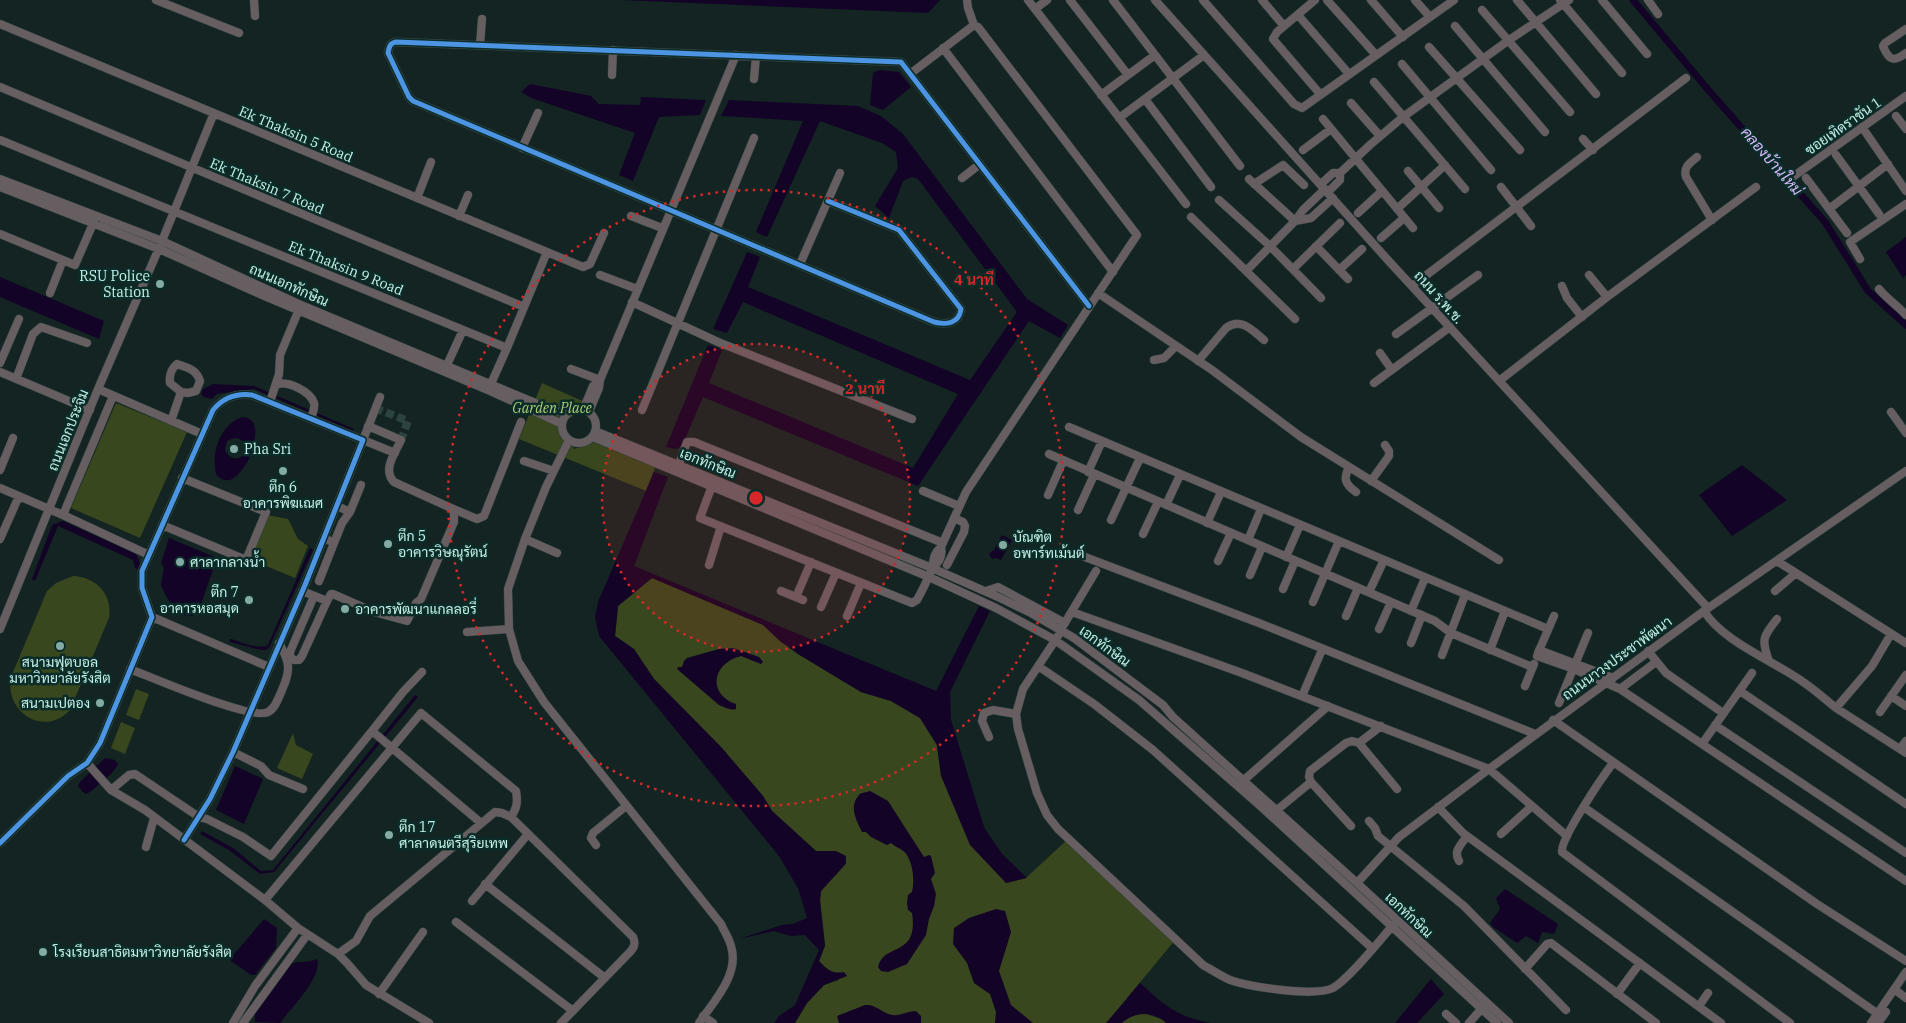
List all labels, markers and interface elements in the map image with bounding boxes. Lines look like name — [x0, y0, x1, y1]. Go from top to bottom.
street label: ซอยเทิดราชัน 1 — [1801, 93, 1885, 159]
street label: Ek Thaksin 5 Road — [236, 102, 356, 166]
water label: คลองบ้านใหม่ — [1737, 123, 1808, 200]
street label: Ek Thaksin 7 Road — [207, 154, 327, 218]
street label: Ek Thaksin 9 Road — [286, 237, 407, 299]
street label: ถนนเอกทักษิณ — [247, 259, 331, 311]
place label: RSU Police Station — [79, 267, 150, 301]
street label: ถนน ร.พ.ช. — [1410, 267, 1468, 327]
text: 4 นาที — [954, 270, 994, 289]
marker: RSU Police Station — [154, 278, 166, 290]
text: 2 นาที — [845, 379, 885, 398]
street label: ถนนเอกประจิม — [43, 387, 93, 473]
park label: Garden Place — [512, 399, 593, 417]
place label: Pha Sri — [244, 440, 291, 458]
marker: Pha Sri — [228, 443, 240, 455]
street label: เอกทักษิณ — [677, 444, 739, 482]
marker: ตึก 6 อาคารพิฆเณศ — [277, 465, 289, 477]
place label: ตึก 6 อาคารพิฆเณศ — [243, 478, 323, 512]
centre of rings — [747, 489, 765, 507]
place label: ตึก 5 อาคารวิษณุรัตน์ — [398, 527, 488, 562]
place label: บัณฑิต อพาร์ทเม้นต์ — [1013, 528, 1084, 562]
marker: ตึก 5 อาคารวิษณุรัตน์ — [382, 538, 394, 550]
marker: บัณฑิต อพาร์ทเม้นต์ — [997, 539, 1009, 551]
place label: ศาลากลางน้ำ — [190, 550, 265, 571]
marker: ศาลากลางน้ำ — [174, 556, 186, 568]
place label: ตึก 7 อาคารหอสมุด — [160, 583, 239, 618]
marker: ตึก 7 อาคารหอสมุด — [243, 594, 255, 606]
place label: อาคารพัฒนาแกลลอรี่ — [355, 597, 477, 618]
marker: อาคารพัฒนาแกลลอรี่ — [339, 603, 351, 615]
street label: ถนนนาวงประชาพัฒนา — [1559, 612, 1675, 704]
street label: เอกทักษิณ — [1076, 621, 1134, 671]
marker: สนามฟุตบอล มหาวิทยาลัยรังสิต — [54, 640, 66, 652]
place label: สนามฟุตบอล มหาวิทยาลัยรังสิต — [9, 653, 111, 687]
place label: สนามเปตอง — [21, 694, 90, 712]
marker: สนามเปตอง — [94, 697, 106, 709]
place label: ตึก 17 ศาลาดนตรีสุริยเทพ — [399, 818, 508, 853]
marker: ตึก 17 ศาลาดนตรีสุริยเทพ — [383, 829, 395, 841]
street label: เอกทักษิณ — [1381, 888, 1437, 942]
place label: โรงเรียนสาธิตมหาวิทยาลัยรังสิต — [52, 943, 232, 961]
marker: โรงเรียนสาธิตมหาวิทยาลัยรังสิต — [37, 946, 49, 958]

